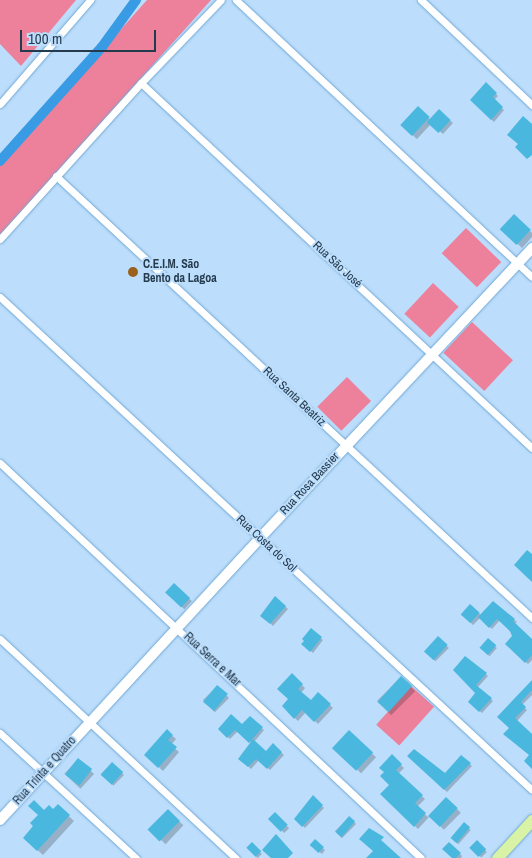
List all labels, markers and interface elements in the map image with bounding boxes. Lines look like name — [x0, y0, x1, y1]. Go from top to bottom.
scale bar — [22, 20, 159, 52]
text: 100 m — [28, 28, 62, 49]
street label: Rua São José — [309, 239, 365, 291]
place label: C.E.I.M. São Bento da Lagoa — [143, 258, 217, 286]
marker: C.E.I.M. São Bento da Lagoa — [127, 266, 139, 278]
street label: Rua Santa Beatriz — [260, 364, 328, 430]
street label: Rua Rosa Bassier — [278, 450, 342, 518]
street label: Rua Costa do Sol — [233, 512, 299, 576]
street label: Rua Serra e Mar — [180, 630, 244, 690]
street label: Rua Trinta e Quatro — [10, 734, 80, 808]

